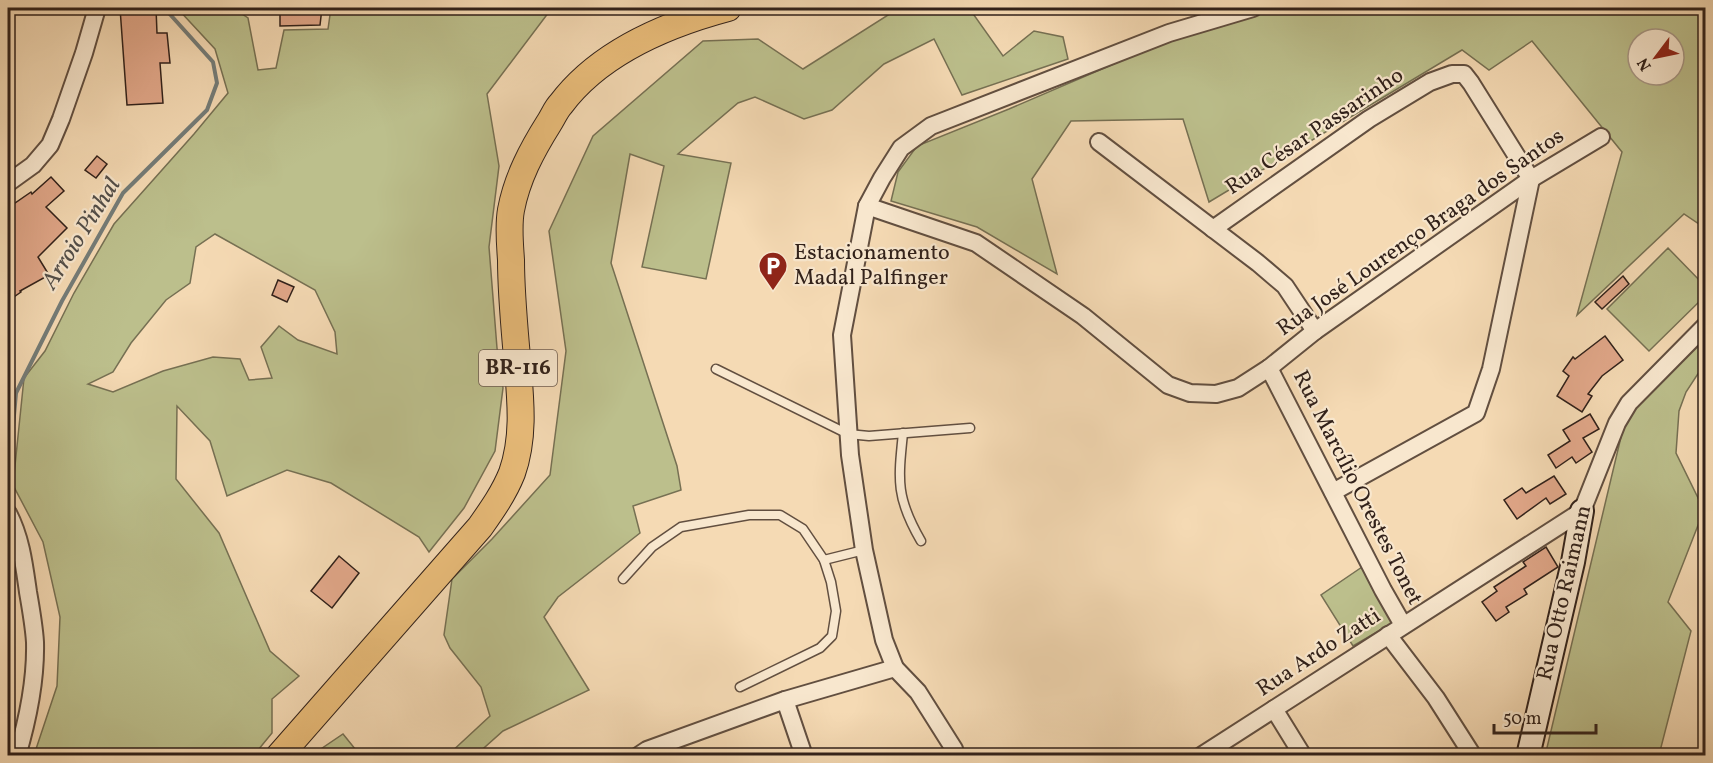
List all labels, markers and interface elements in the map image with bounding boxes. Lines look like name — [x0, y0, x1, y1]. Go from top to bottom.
north arrow — [1626, 27, 1686, 87]
text: N — [1632, 53, 1657, 75]
street label: Rua César Passarinho — [1220, 61, 1410, 203]
street label: Rua José Lourenço Braga dos Santos — [1271, 122, 1571, 344]
water label: Arroio Pinhal — [34, 171, 130, 297]
place label: Estacionamento Madal Palfinger — [794, 238, 950, 294]
parking icon: Estacionamento Madal Palfinger — [757, 250, 789, 292]
road number: BR-116 — [479, 350, 557, 386]
street label: Rua Marcílio Orestes Tonet — [1284, 365, 1430, 611]
street label: Rua Otto Raimann — [1530, 502, 1600, 684]
street label: Rua Ardo Zatti — [1251, 601, 1387, 705]
scale bar — [1494, 697, 1596, 735]
text: 50 m — [1503, 707, 1542, 732]

